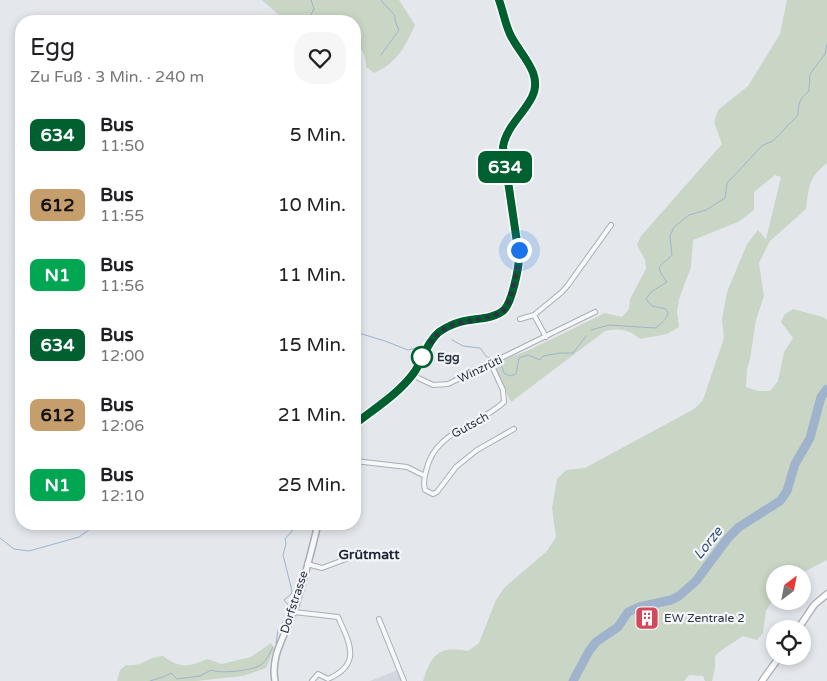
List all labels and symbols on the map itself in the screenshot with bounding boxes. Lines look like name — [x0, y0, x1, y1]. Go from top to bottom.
line badge: 634 — [476, 151, 534, 183]
your location — [507, 238, 532, 263]
marker: Egg — [411, 346, 433, 368]
place label: Egg — [437, 350, 460, 365]
street label: Winzrüti — [455, 352, 505, 386]
street label: Gutsch — [449, 409, 491, 441]
water label: Lorze — [690, 523, 727, 563]
district label: Grütmatt — [338, 546, 400, 563]
north arrow — [766, 565, 811, 610]
street label: Dorfstrasse — [277, 569, 311, 635]
building icon: EW Zentrale 2 — [634, 605, 660, 631]
place label: EW Zentrale 2 — [664, 611, 745, 625]

